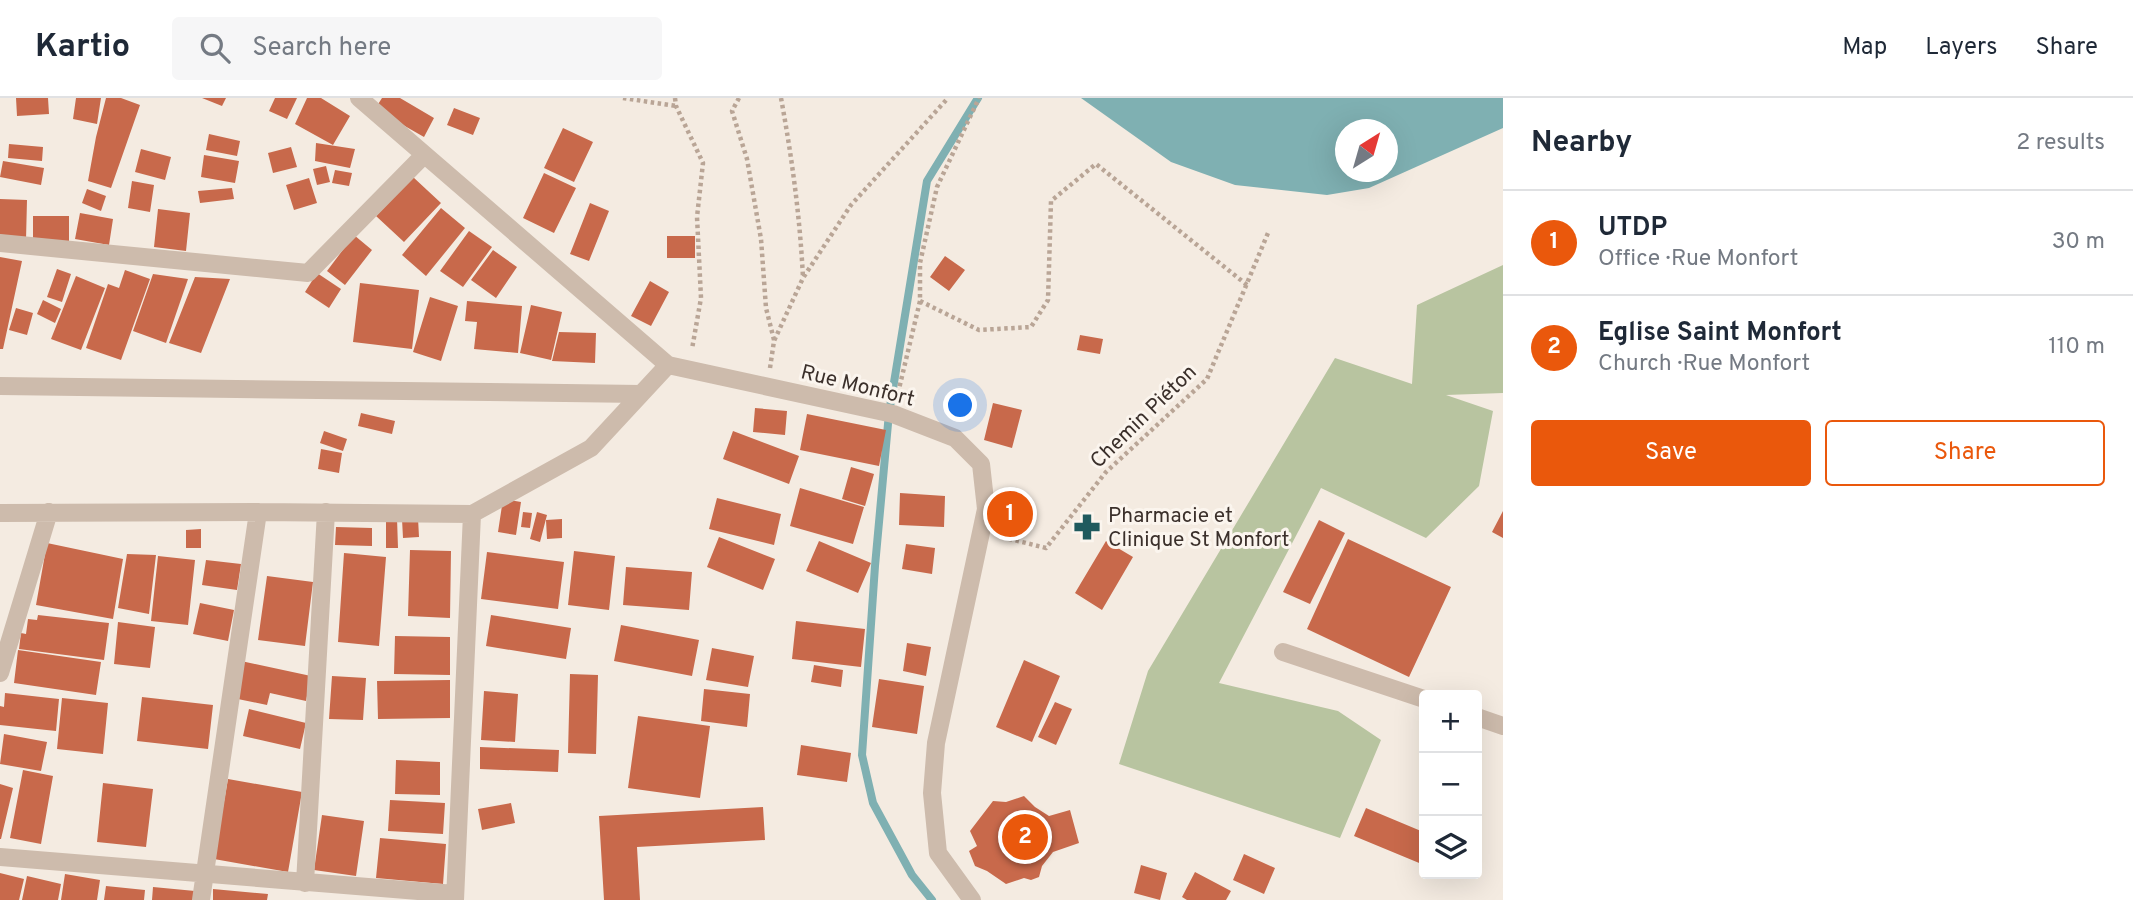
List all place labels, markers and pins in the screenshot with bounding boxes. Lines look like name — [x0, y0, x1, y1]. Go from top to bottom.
pin: 1 — [987, 488, 1033, 540]
place label: Pharmacie et Clinique St Monfort — [1108, 503, 1289, 554]
pharmacy icon: Pharmacie et Clinique St Monfort — [1072, 512, 1102, 542]
pin: 2 — [1002, 811, 1048, 863]

